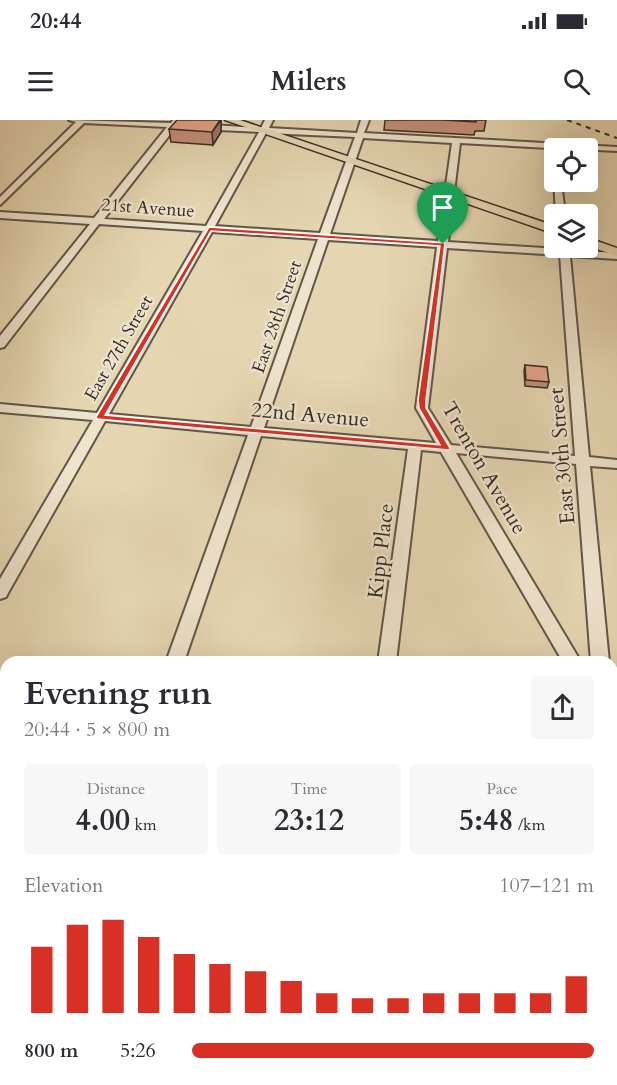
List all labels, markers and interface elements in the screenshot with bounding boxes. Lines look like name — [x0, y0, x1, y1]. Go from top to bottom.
text: 20:44 — [30, 6, 81, 36]
text: Milers — [271, 63, 346, 100]
icon: menu — [24, 65, 57, 98]
icon: search — [560, 65, 593, 98]
map controls — [544, 138, 598, 258]
button: locate — [544, 138, 598, 192]
pin — [417, 182, 468, 244]
icon: arrive — [426, 191, 459, 224]
street label: 21st Avenue — [101, 192, 195, 224]
button: layers — [544, 204, 598, 258]
street label: East 28th Street — [246, 257, 308, 377]
street label: East 27th Street — [79, 291, 159, 405]
street label: East 30th Street — [542, 386, 582, 526]
street label: 22nd Avenue — [250, 395, 370, 435]
street label: Trenton Avenue — [434, 397, 534, 539]
street label: Kipp Place — [361, 502, 401, 600]
text: Evening run — [24, 671, 212, 716]
button: share — [531, 676, 594, 739]
text: 20:44 · 5 × 800 m — [24, 716, 170, 743]
text: Distance — [87, 778, 145, 800]
text: Time — [290, 778, 328, 800]
text: Pace — [487, 778, 517, 800]
text: 4.00 — [75, 800, 130, 841]
text: 23:12 — [274, 800, 344, 841]
text: 5:48 — [459, 800, 514, 841]
text: km — [130, 814, 157, 836]
text: /km — [514, 814, 545, 836]
text: Elevation — [24, 872, 103, 899]
text: 107–121 m — [499, 872, 594, 899]
text: 800 m — [24, 1037, 79, 1064]
text: 5:26 — [120, 1037, 156, 1064]

